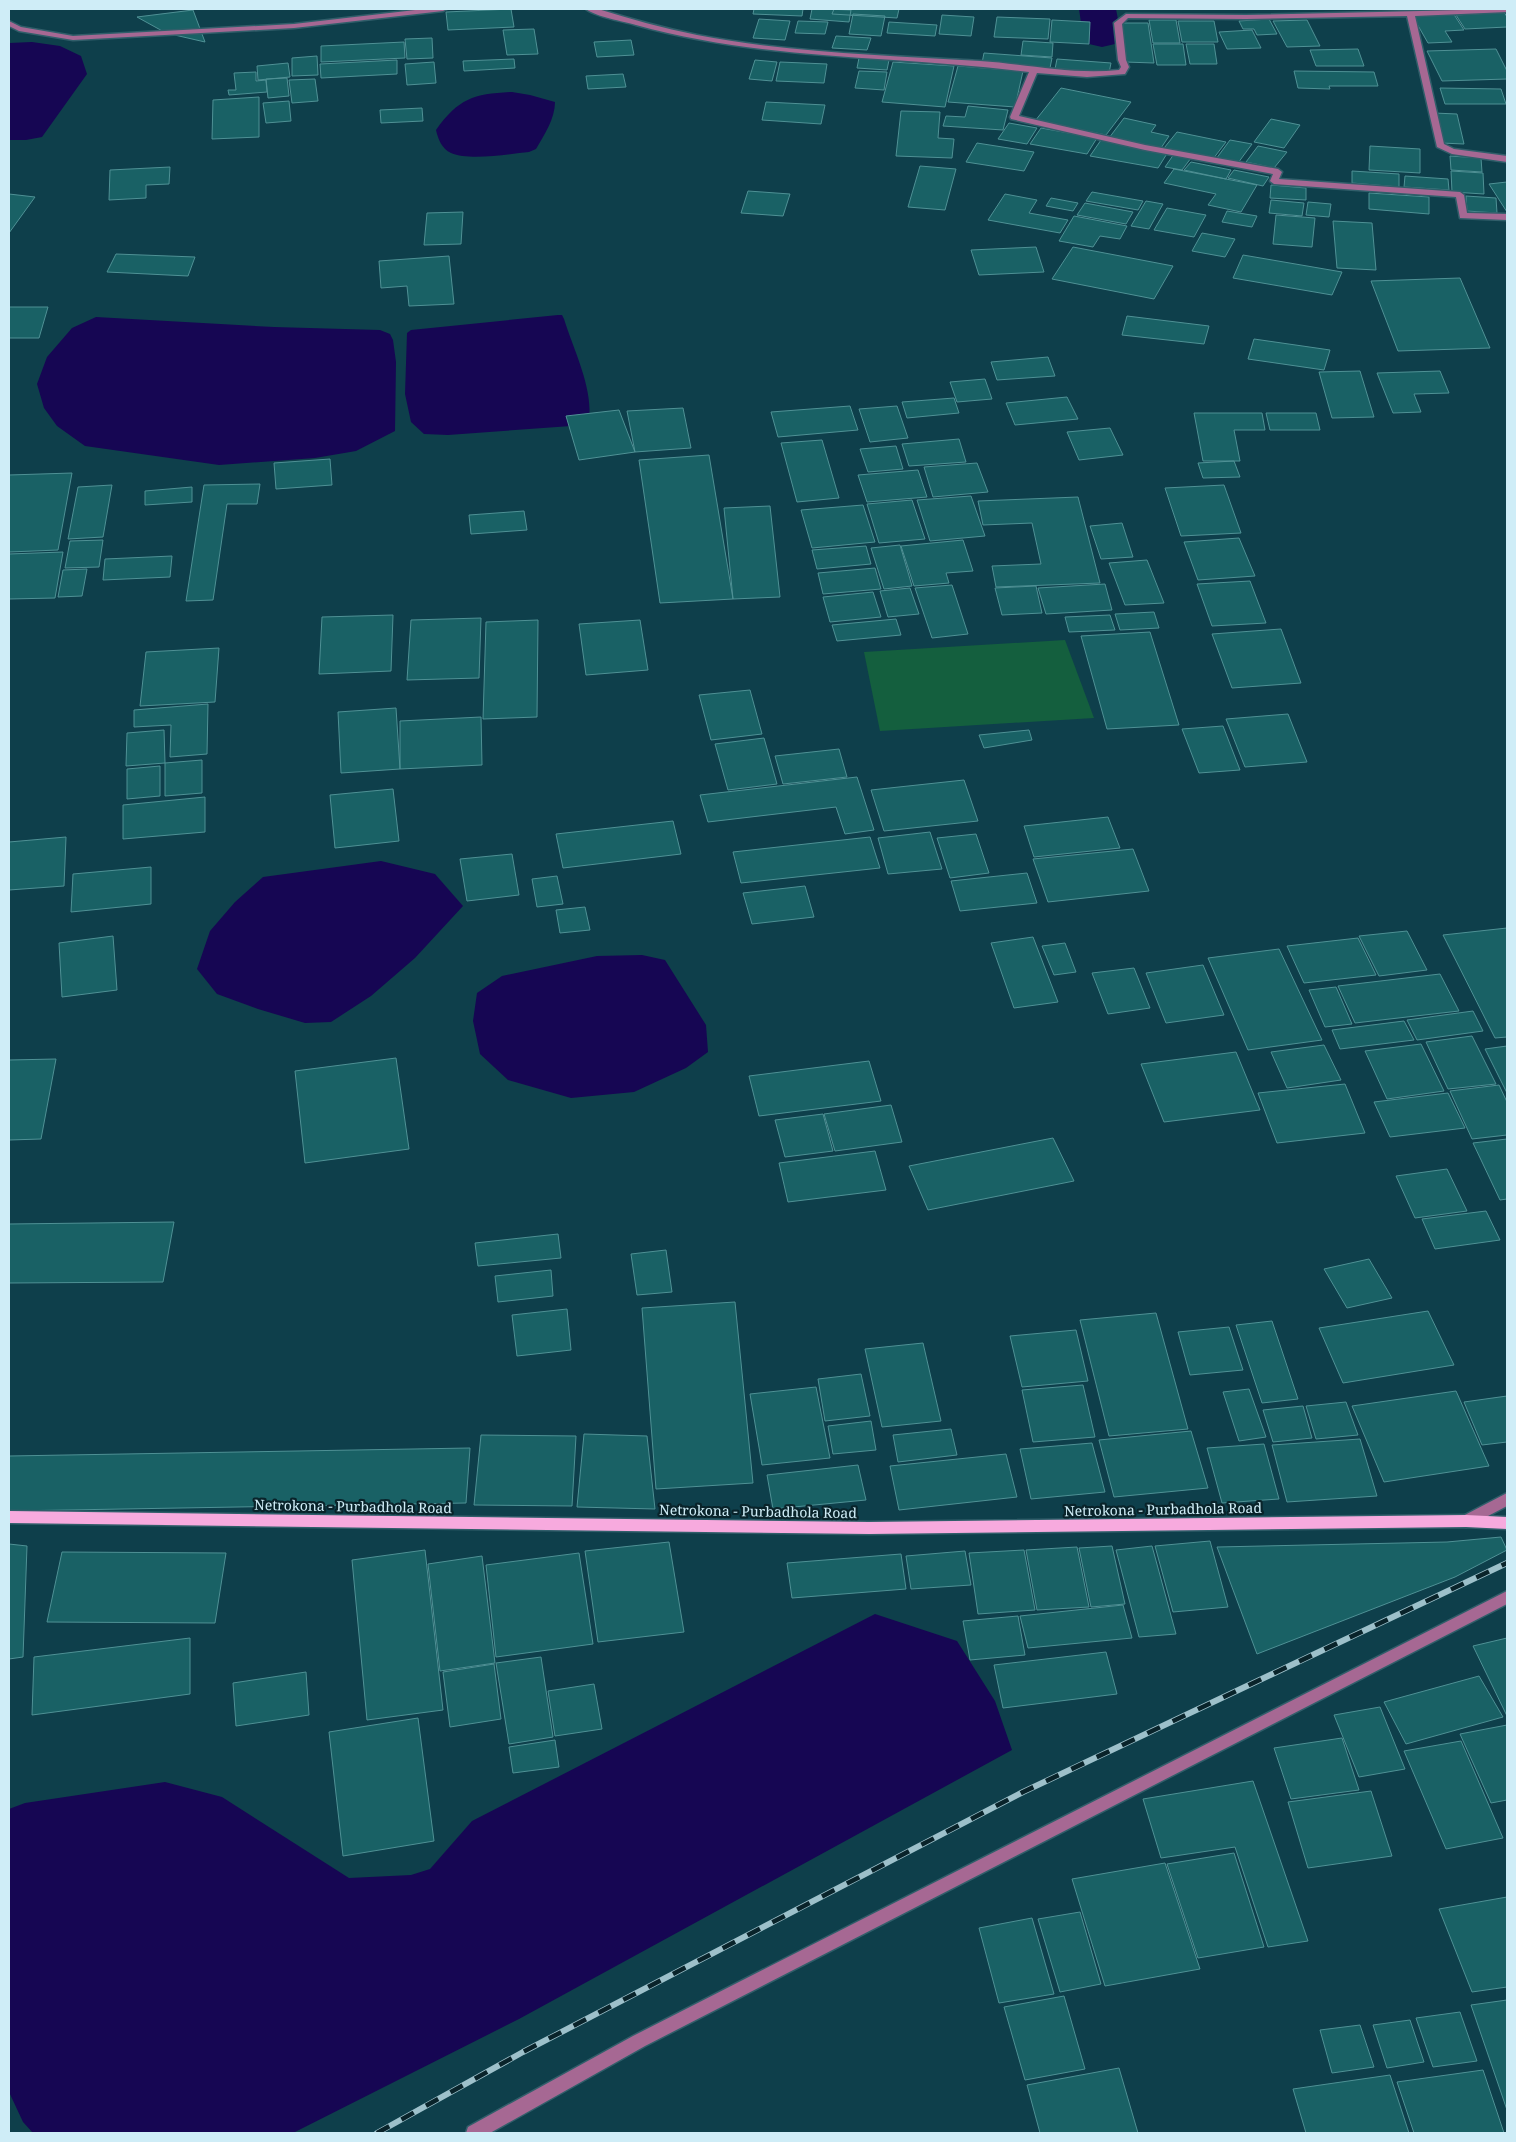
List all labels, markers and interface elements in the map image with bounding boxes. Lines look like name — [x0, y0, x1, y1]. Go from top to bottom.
street label: Netrokona - Purbadhola Road — [254, 1495, 452, 1517]
street label: Netrokona - Purbadhola Road — [1064, 1498, 1262, 1520]
street label: Netrokona - Purbadhola Road — [659, 1500, 857, 1522]

